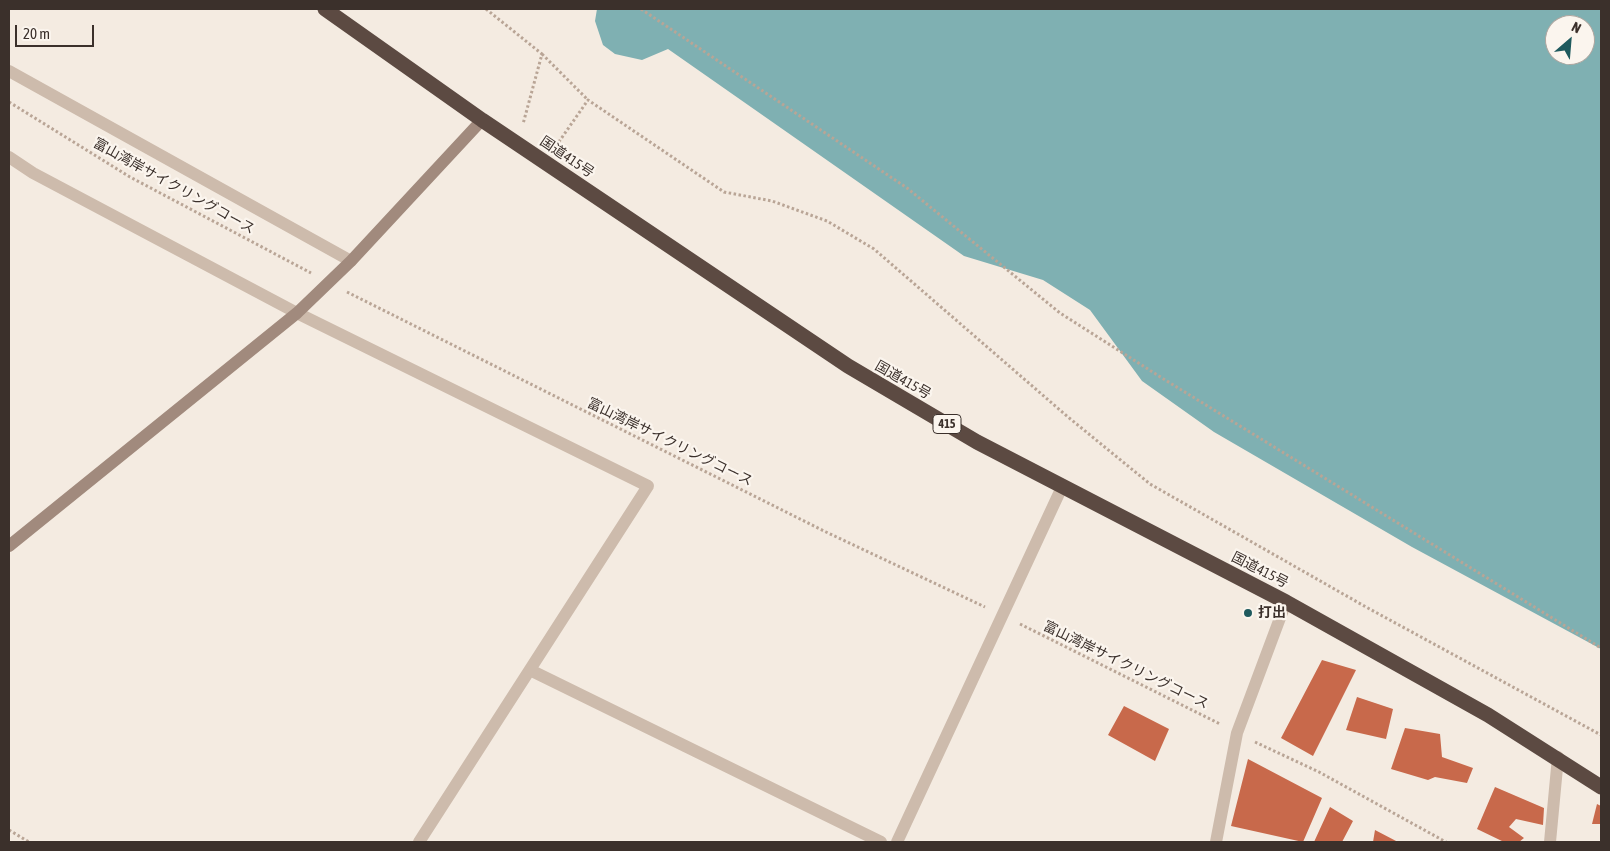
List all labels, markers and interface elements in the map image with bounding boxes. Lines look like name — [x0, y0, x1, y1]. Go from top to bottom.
scale bar — [18, 15, 96, 47]
north arrow — [1545, 15, 1595, 65]
text: N — [1569, 19, 1584, 37]
text: 20 m — [23, 25, 50, 42]
street label: 国道415号 — [537, 133, 597, 181]
street label: 富山湾岸サイクリングコース — [90, 135, 258, 237]
street label: 国道415号 — [872, 357, 934, 403]
street label: 富山湾岸サイクリングコース — [585, 395, 755, 489]
road number: 415 — [933, 414, 961, 434]
street label: 国道415号 — [1229, 549, 1291, 591]
place label: 打出 — [1258, 605, 1286, 621]
marker: 打出 — [1242, 607, 1254, 619]
street label: 富山湾岸サイクリングコース — [1041, 618, 1211, 712]

